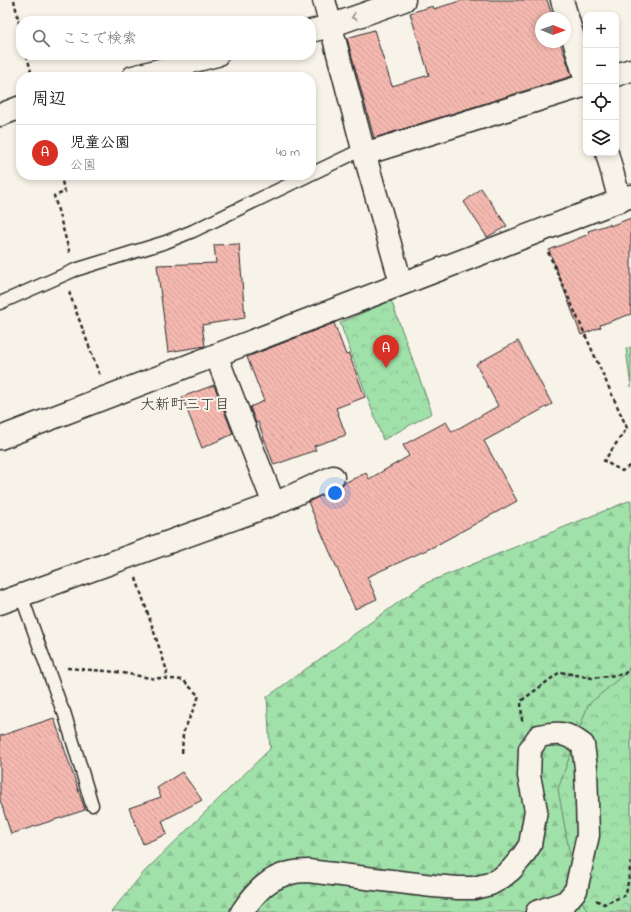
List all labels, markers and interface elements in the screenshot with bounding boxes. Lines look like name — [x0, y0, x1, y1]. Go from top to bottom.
north arrow — [535, 12, 571, 48]
map controls — [583, 12, 619, 156]
button: + — [583, 12, 619, 48]
one-way arrow — [351, 13, 358, 21]
search box — [16, 16, 316, 60]
icon: search — [30, 27, 52, 49]
text: ここで検索 — [62, 28, 137, 50]
button: − — [583, 48, 619, 84]
button: locate — [583, 84, 619, 120]
text: 周辺 — [32, 87, 66, 112]
button: layers — [583, 120, 619, 156]
text: 児童公園 — [70, 132, 130, 154]
text: A — [41, 143, 49, 162]
text: 40 m — [276, 143, 300, 162]
text: 公園 — [70, 156, 96, 175]
pin: A — [373, 335, 399, 368]
district label: 大新町三丁目 — [140, 394, 230, 416]
your location — [325, 483, 345, 503]

